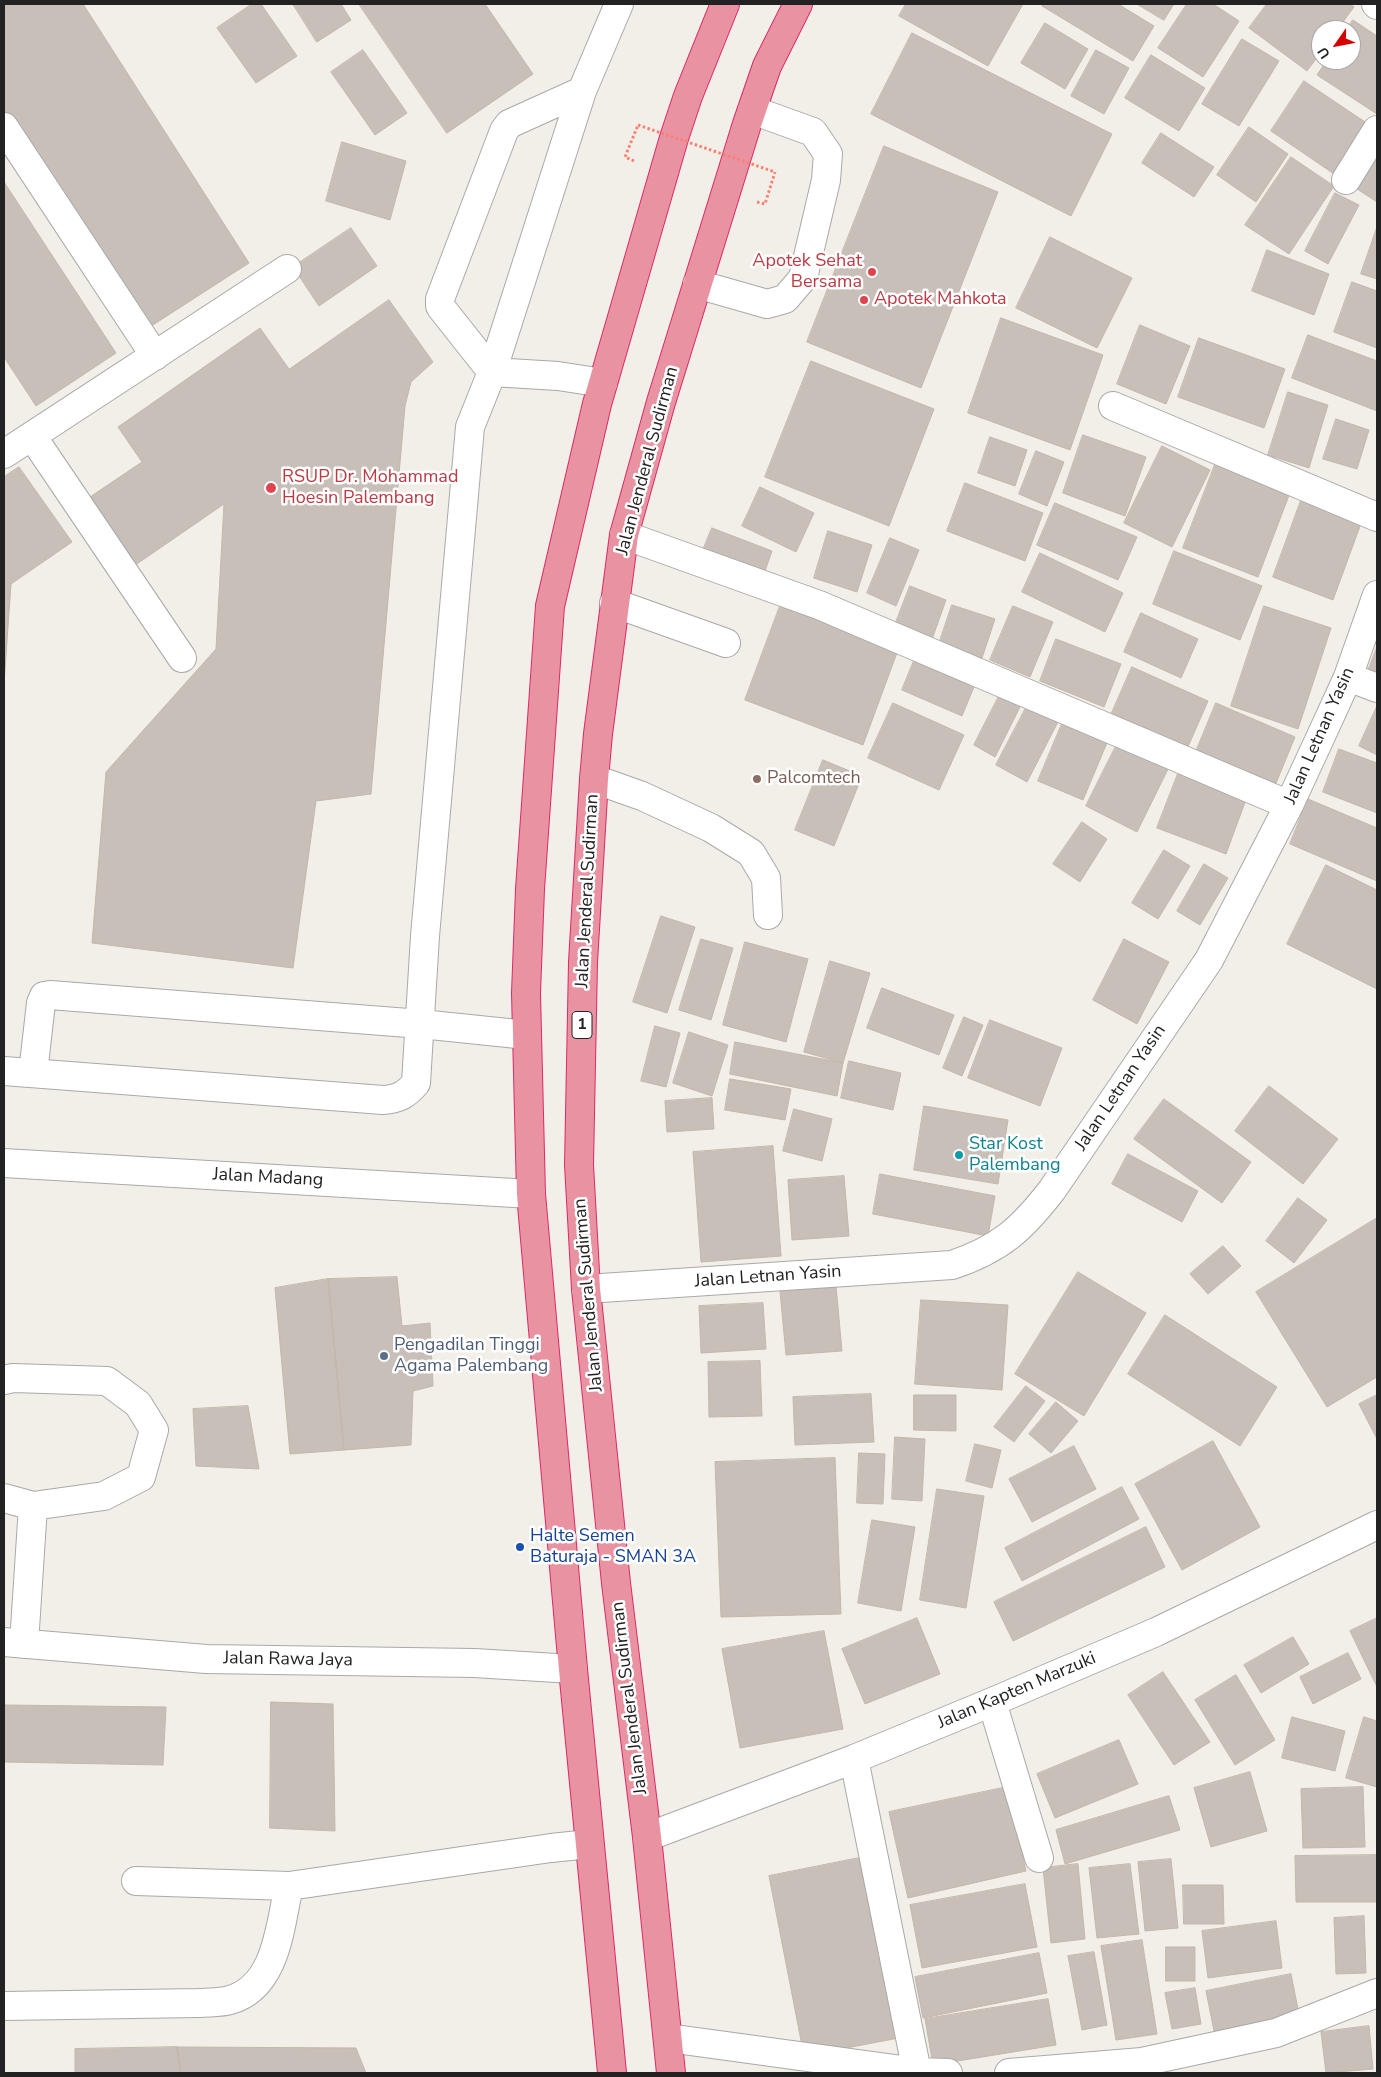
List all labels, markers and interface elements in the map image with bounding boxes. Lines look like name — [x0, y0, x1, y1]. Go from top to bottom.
north arrow — [1311, 20, 1361, 70]
text: U — [1313, 43, 1335, 62]
place label: Apotek Sehat Bersama — [752, 251, 862, 294]
marker: Apotek Sehat Bersama — [866, 266, 878, 278]
place label: Apotek Mahkota — [874, 289, 1007, 311]
marker: Apotek Mahkota — [858, 294, 870, 306]
street label: Jalan Jenderal Sudirman — [612, 364, 684, 558]
place label: RSUP Dr. Mohammad Hoesin Palembang — [282, 467, 458, 509]
marker: RSUP Dr. Mohammad Hoesin Palembang — [264, 481, 278, 495]
street label: Jalan Letnan Yasin — [1280, 664, 1360, 808]
place label: Palcomtech — [767, 768, 861, 790]
marker: Palcomtech — [751, 773, 763, 785]
street label: Jalan Jenderal Sudirman — [572, 794, 604, 988]
road number: 1 — [572, 1012, 592, 1038]
street label: Jalan Letnan Yasin — [1071, 1021, 1171, 1155]
place label: Star Kost Palembang — [969, 1134, 1061, 1176]
marker: Star Kost Palembang — [953, 1149, 965, 1161]
street label: Jalan Madang — [212, 1164, 324, 1192]
street label: Jalan Jenderal Sudirman — [570, 1197, 608, 1393]
street label: Jalan Letnan Yasin — [694, 1261, 842, 1293]
place label: Pengadilan Tinggi Agama Palembang — [394, 1335, 548, 1378]
marker: Pengadilan Tinggi Agama Palembang — [378, 1350, 390, 1362]
place label: Halte Semen Baturaja - SMAN 3A — [530, 1526, 696, 1568]
marker: Halte Semen Baturaja - SMAN 3A — [514, 1541, 526, 1553]
street label: Jalan Jenderal Sudirman — [607, 1600, 653, 1796]
street label: Jalan Rawa Jaya — [223, 1648, 353, 1672]
street label: Jalan Kapten Marzuki — [935, 1648, 1099, 1734]

